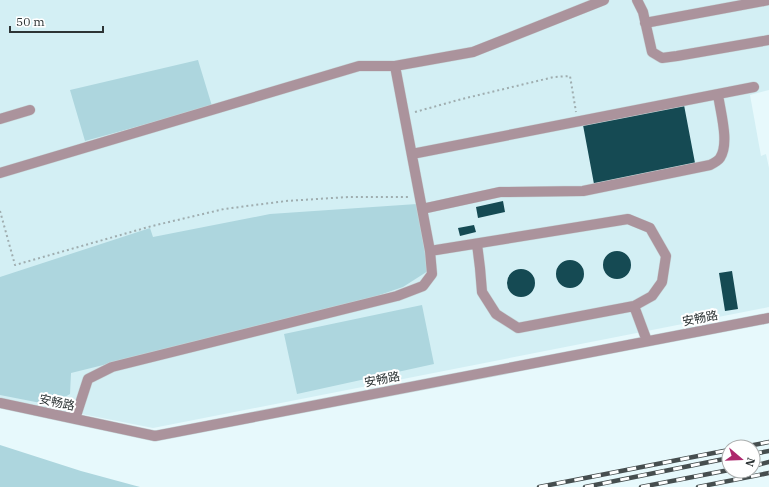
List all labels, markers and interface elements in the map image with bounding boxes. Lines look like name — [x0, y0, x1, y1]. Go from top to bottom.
scale bar — [10, 8, 103, 34]
text: 50 m — [16, 14, 45, 29]
street label: 安畅路 — [681, 307, 719, 329]
street label: 安畅路 — [363, 368, 401, 390]
street label: 安畅路 — [38, 391, 76, 413]
north arrow — [721, 439, 761, 479]
text: N — [742, 456, 758, 469]

